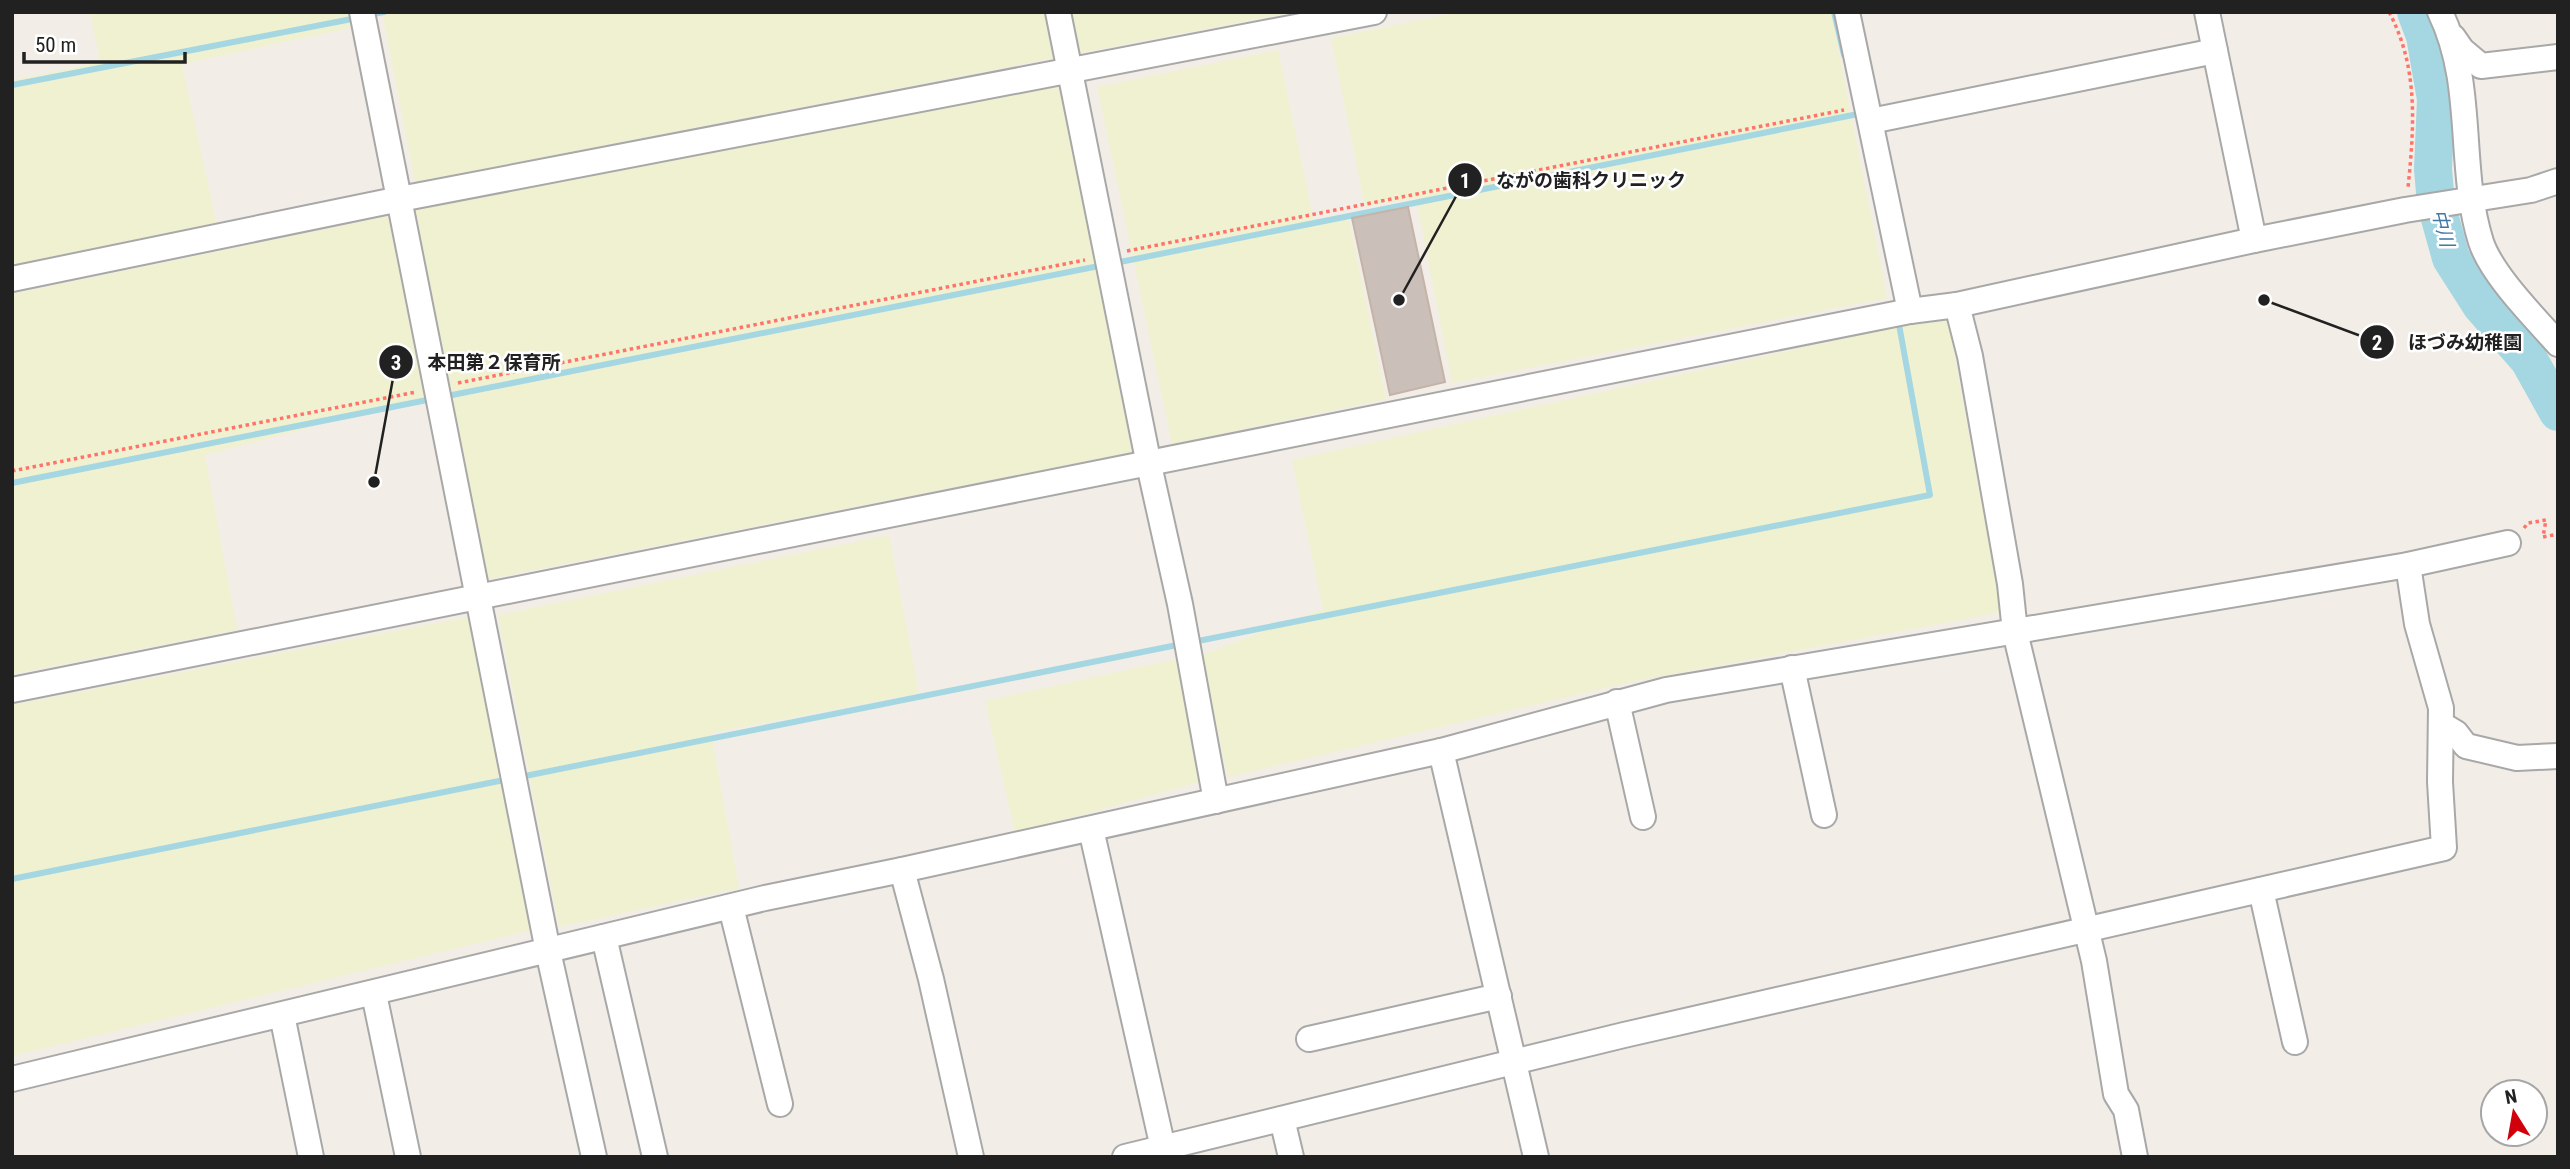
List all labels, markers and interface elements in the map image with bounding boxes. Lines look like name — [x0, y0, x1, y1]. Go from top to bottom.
scale bar — [24, 21, 186, 65]
text: 50 m — [35, 33, 76, 57]
callout: ながの歯科クリニック — [1447, 160, 1700, 200]
text: 1 — [1460, 169, 1470, 193]
text: ながの歯科クリニック — [1496, 169, 1686, 192]
water label: 中川 — [2427, 207, 2459, 251]
callout: ほづみ幼稚園 — [2359, 322, 2536, 362]
text: 2 — [2372, 331, 2382, 355]
text: ほづみ幼稚園 — [2408, 331, 2522, 354]
callout: 本田第２保育所 — [379, 342, 575, 382]
text: 3 — [391, 351, 401, 375]
text: 本田第２保育所 — [427, 351, 561, 374]
north arrow — [2479, 1078, 2549, 1148]
text: N — [2503, 1084, 2519, 1109]

